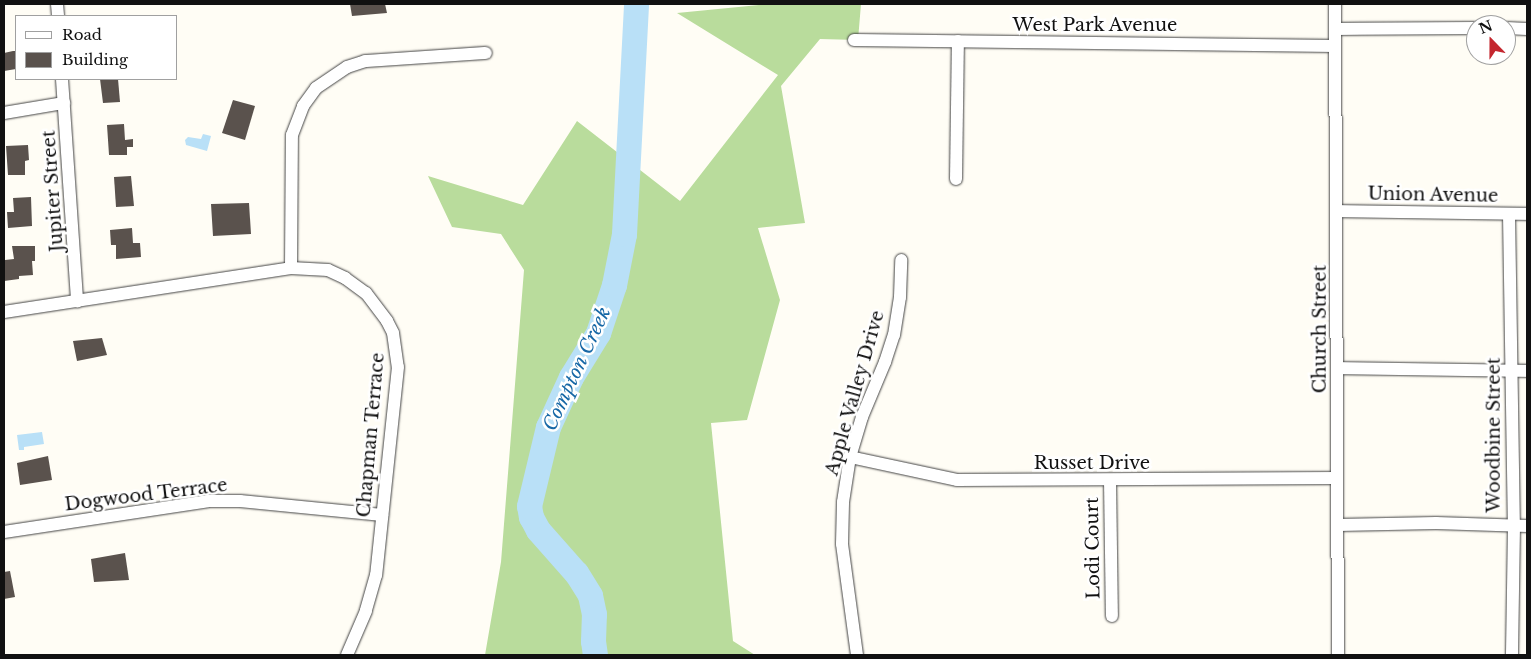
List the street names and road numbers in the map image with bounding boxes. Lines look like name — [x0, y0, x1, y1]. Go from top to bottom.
street label: West Park Avenue — [1012, 14, 1178, 36]
street label: Jupiter Street — [38, 129, 68, 253]
street label: Union Avenue — [1367, 183, 1499, 207]
street label: Church Street — [1309, 265, 1331, 393]
street label: Apple Valley Drive — [821, 307, 889, 479]
street label: Chapman Terrace — [353, 351, 389, 519]
street label: Woodbine Street — [1483, 357, 1505, 513]
street label: Russet Drive — [1034, 452, 1150, 474]
street label: Dogwood Terrace — [63, 474, 229, 516]
street label: Lodi Court — [1081, 497, 1105, 599]

